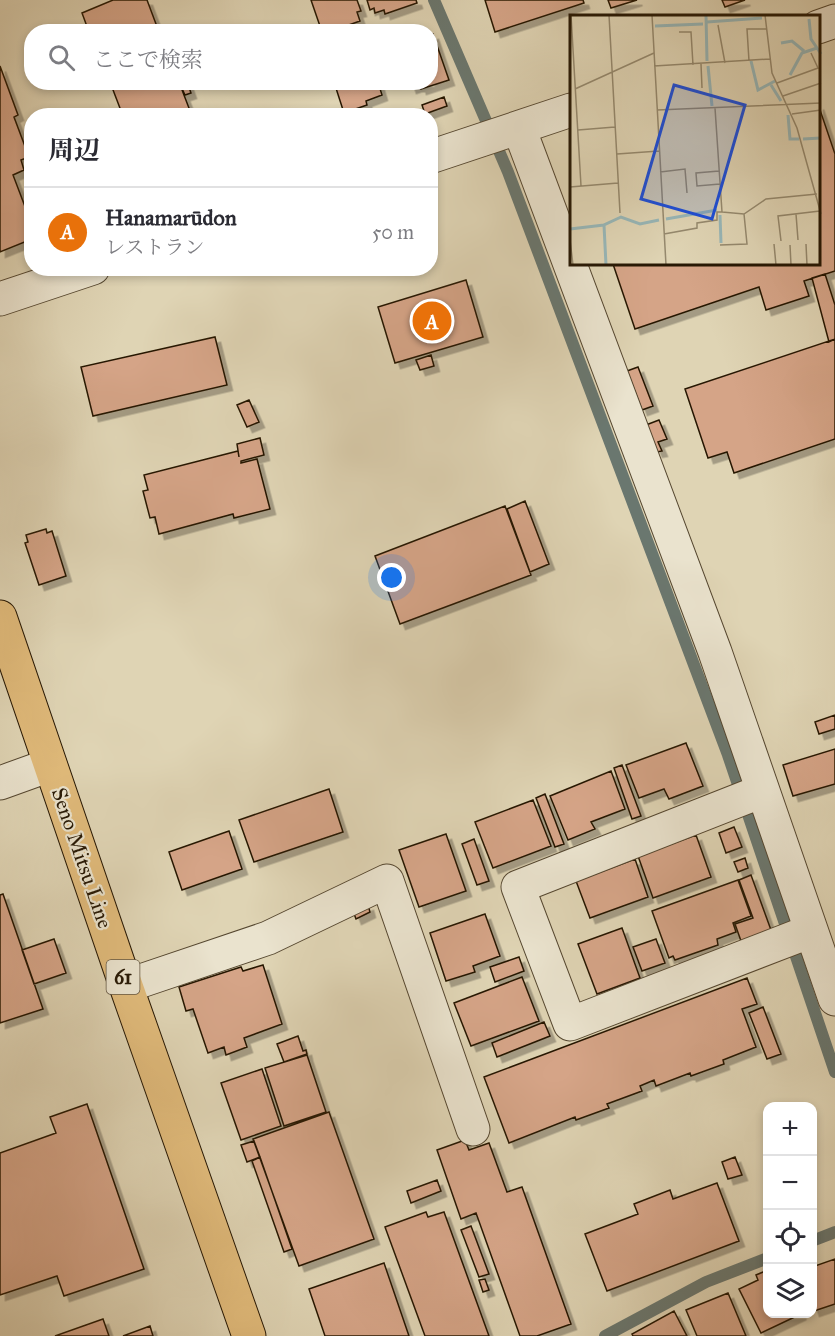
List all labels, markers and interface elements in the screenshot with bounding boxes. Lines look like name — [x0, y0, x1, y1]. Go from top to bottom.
inset map — [570, 15, 820, 266]
search box — [24, 24, 438, 90]
icon: search — [45, 41, 78, 74]
text: ここで検索 — [93, 46, 203, 73]
text: 周辺 — [48, 134, 100, 166]
text: Hanamarūdon — [105, 204, 237, 231]
text: A — [61, 220, 74, 244]
text: 50 m — [372, 220, 414, 244]
text: レストラン — [105, 235, 204, 259]
pin: A — [412, 298, 452, 344]
your location — [377, 563, 406, 592]
street label: Seno Mitsu Line — [46, 784, 118, 932]
road number: 61 — [106, 960, 140, 994]
map controls — [763, 1102, 817, 1318]
button: + — [763, 1102, 817, 1156]
button: − — [763, 1156, 817, 1210]
button: locate — [763, 1210, 817, 1264]
button: layers — [763, 1264, 817, 1318]

